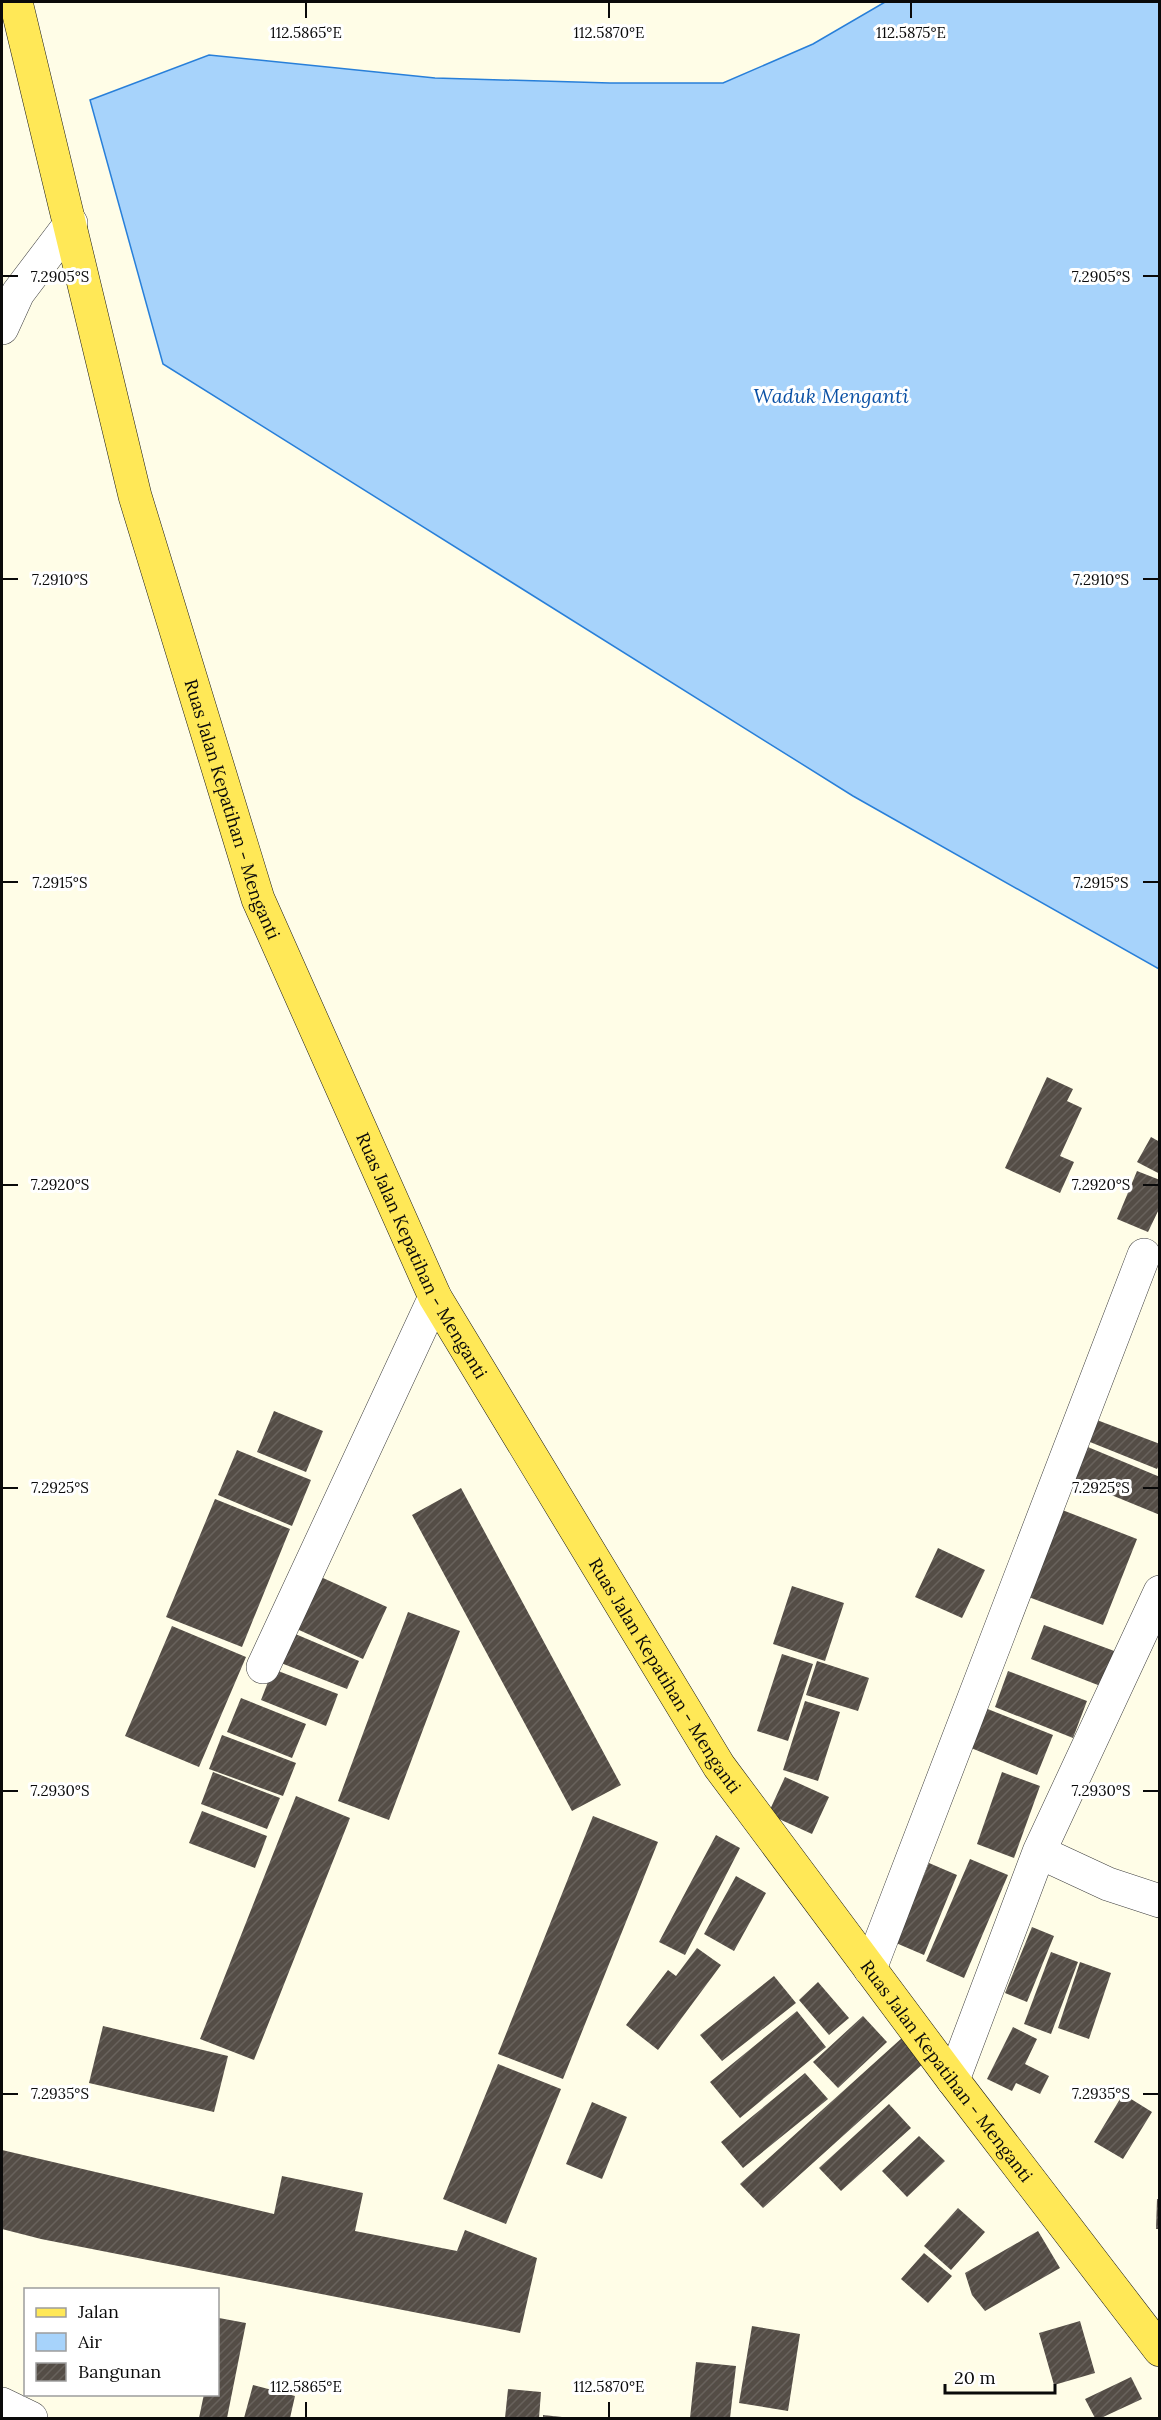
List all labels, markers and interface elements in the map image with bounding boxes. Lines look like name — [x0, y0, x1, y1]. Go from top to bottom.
text: 112.5865°E — [270, 23, 342, 42]
text: 112.5870°E — [574, 23, 644, 42]
text: 112.5875°E — [876, 23, 946, 42]
text: 7.2905°S — [31, 267, 89, 286]
text: 7.2905°S — [1072, 267, 1130, 286]
water label: Waduk Menganti — [753, 383, 909, 408]
text: 7.2910°S — [32, 570, 88, 589]
text: 7.2910°S — [1073, 570, 1129, 589]
street label: Ruas Jalan Kepatihan - Menganti — [180, 676, 286, 943]
text: 7.2915°S — [33, 873, 87, 892]
text: 7.2915°S — [1074, 873, 1128, 892]
street label: Ruas Jalan Kepatihan - Menganti — [352, 1129, 493, 1383]
text: 7.2920°S — [31, 1175, 89, 1194]
text: 7.2920°S — [1072, 1175, 1130, 1194]
text: 7.2925°S — [31, 1478, 89, 1497]
text: 7.2925°S — [1072, 1478, 1130, 1497]
street label: Ruas Jalan Kepatihan - Menganti — [584, 1553, 747, 1798]
text: 7.2930°S — [31, 1781, 89, 1800]
text: 7.2930°S — [1072, 1781, 1130, 1800]
street label: Ruas Jalan Kepatihan - Menganti — [856, 1955, 1038, 2186]
text: 7.2935°S — [31, 2084, 89, 2103]
text: 7.2935°S — [1072, 2084, 1130, 2103]
legend — [24, 2288, 219, 2396]
text: Jalan — [77, 2300, 119, 2323]
text: Air — [77, 2330, 102, 2353]
scale bar — [945, 2357, 1054, 2395]
text: Bangunan — [78, 2360, 161, 2383]
text: 20 m — [954, 2366, 996, 2389]
text: 112.5865°E — [270, 2377, 342, 2396]
text: 112.5870°E — [574, 2377, 644, 2396]

